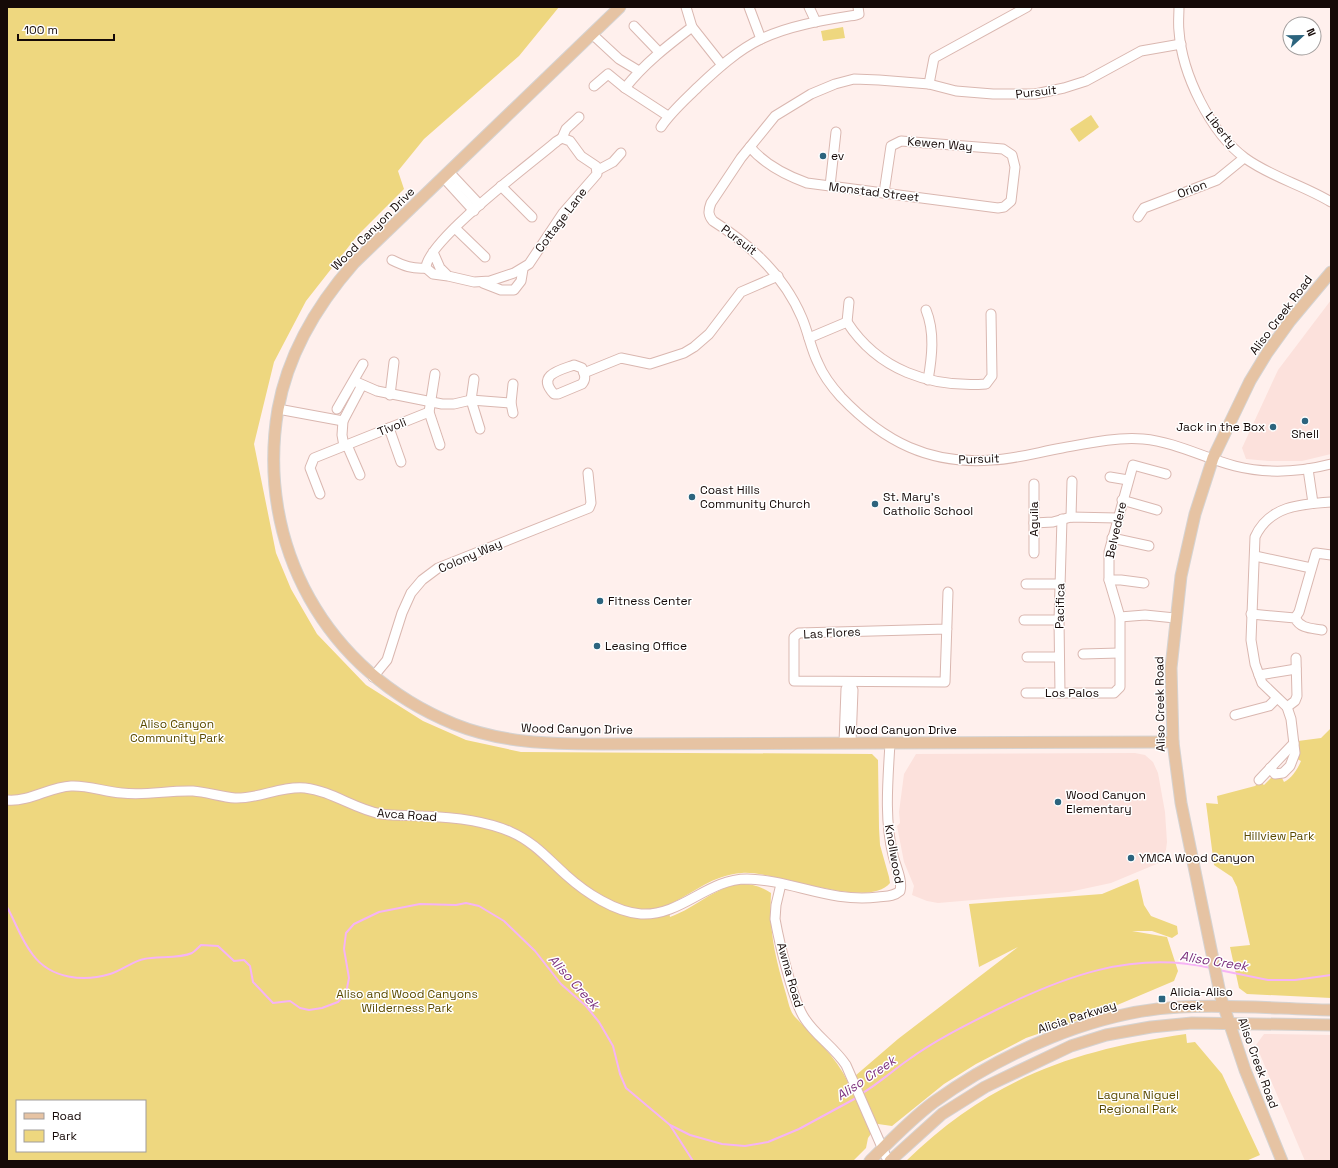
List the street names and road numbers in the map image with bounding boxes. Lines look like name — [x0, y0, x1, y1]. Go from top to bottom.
street label: Pursuit — [1015, 82, 1057, 102]
street label: Liberty — [1202, 109, 1240, 151]
street label: Kewen Way — [907, 133, 973, 155]
street label: Orion — [1175, 176, 1209, 202]
street label: Monstad Street — [828, 179, 920, 205]
street label: Wood Canyon Drive — [328, 184, 418, 274]
street label: Cottage Lane — [531, 184, 591, 256]
street label: Pursuit — [718, 221, 760, 259]
street label: Aliso Creek Road — [1246, 272, 1316, 358]
street label: Tivoli — [375, 414, 409, 440]
street label: Pursuit — [958, 450, 1000, 468]
street label: Belvedere — [1102, 500, 1130, 560]
street label: Aguila — [1026, 501, 1042, 537]
street label: Colony Way — [436, 535, 504, 577]
street label: Pacifica — [1052, 583, 1068, 629]
street label: Las Flores — [803, 624, 861, 642]
street label: Aliso Creek Road — [1151, 656, 1169, 752]
street label: Los Palos — [1045, 685, 1099, 701]
street label: Wood Canyon Drive — [521, 720, 633, 738]
street label: Wood Canyon Drive — [845, 722, 957, 738]
street label: Avca Road — [376, 805, 438, 825]
street label: Knollwood — [881, 823, 907, 885]
street label: Awma Road — [773, 941, 807, 1009]
street label: Alicia Parkway — [1035, 997, 1119, 1037]
street label: Aliso Creek Road — [1234, 1015, 1282, 1111]

